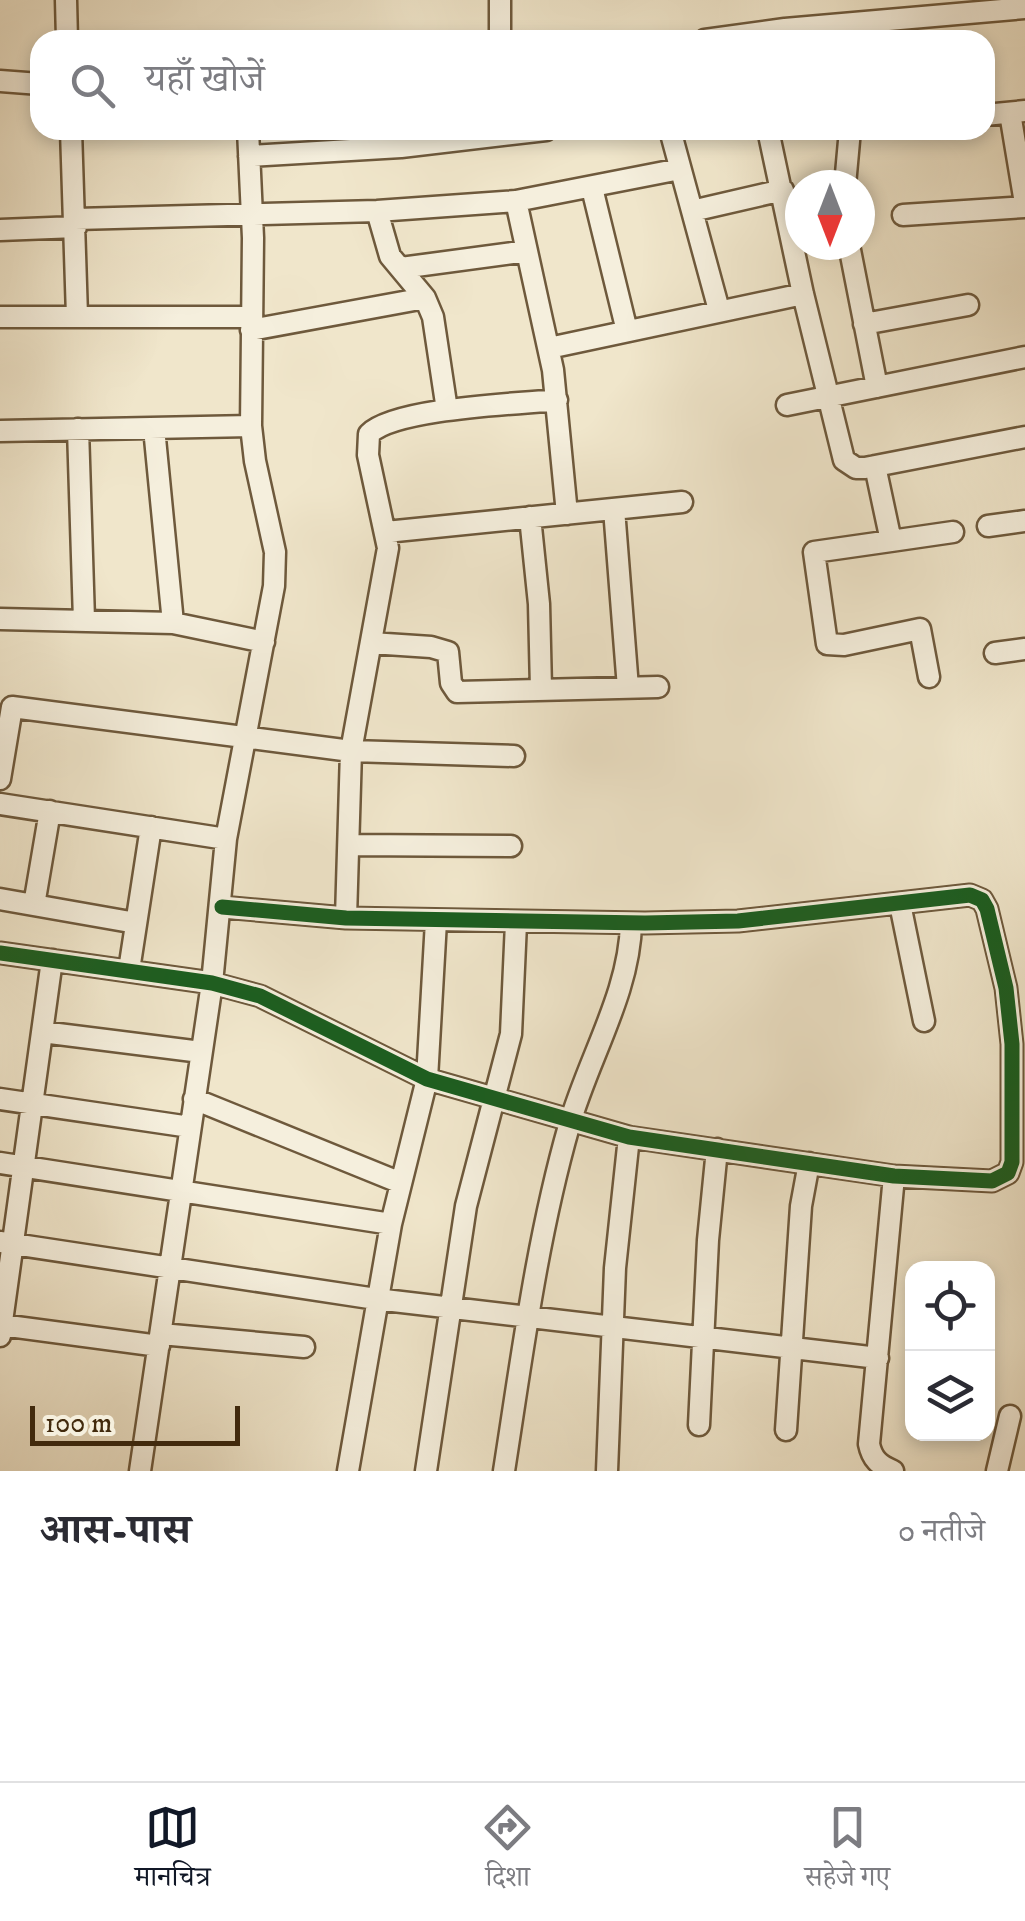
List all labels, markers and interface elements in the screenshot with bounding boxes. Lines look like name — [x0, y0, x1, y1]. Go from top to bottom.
search box — [30, 30, 995, 140]
text: यहाँ खोजें — [145, 56, 264, 104]
icon: search — [65, 58, 120, 113]
north arrow — [785, 170, 875, 260]
map controls — [905, 1261, 995, 1441]
button: locate — [905, 1261, 995, 1351]
button: layers — [905, 1351, 995, 1441]
scale bar — [30, 1401, 240, 1446]
text: 100 m — [45, 1406, 112, 1441]
text: आस-पास — [40, 1505, 191, 1557]
text: 0 नतीजे — [898, 1512, 985, 1552]
tab: मानचित्र — [135, 1800, 211, 1904]
tab: दिशा — [480, 1800, 535, 1904]
tab: सहेजे गए — [805, 1800, 890, 1904]

